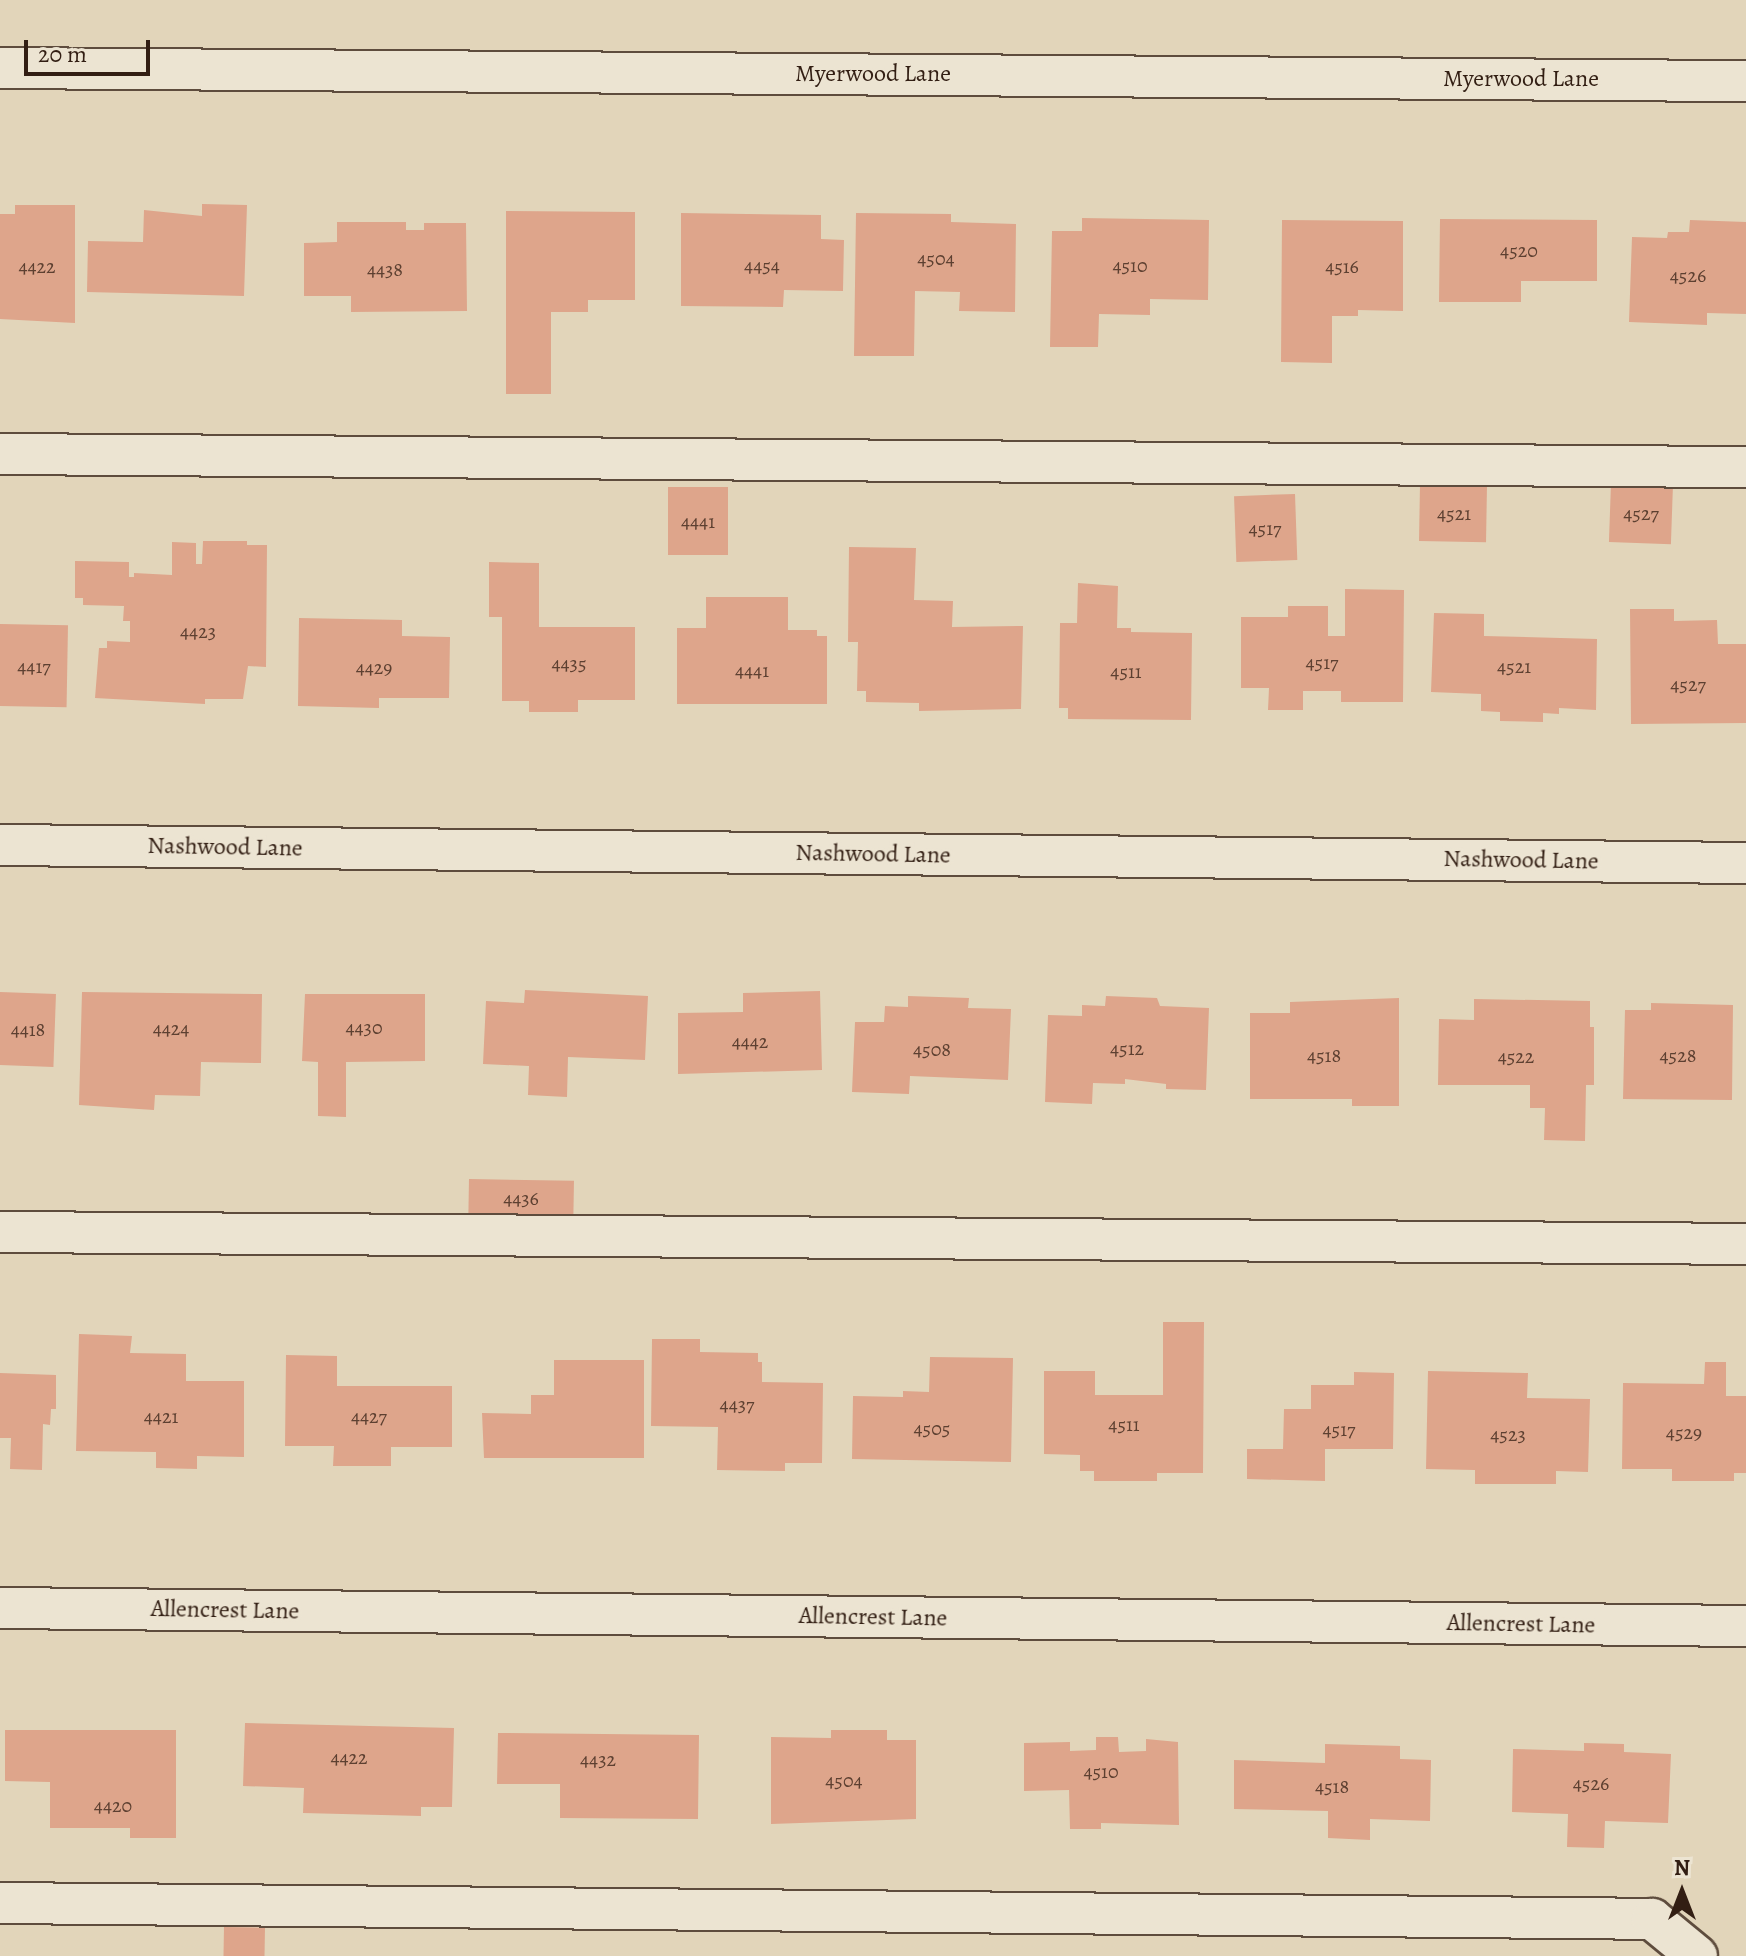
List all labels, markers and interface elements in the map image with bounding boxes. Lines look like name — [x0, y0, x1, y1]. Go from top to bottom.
scale bar — [28, 24, 154, 74]
text: 20 m — [38, 38, 87, 70]
street label: Myerwood Lane — [795, 60, 951, 88]
street label: Myerwood Lane — [1443, 65, 1599, 93]
house number: 4520 — [1500, 238, 1538, 262]
house number: 4504 — [917, 246, 955, 270]
house number: 4454 — [744, 253, 780, 277]
house number: 4510 — [1112, 253, 1148, 277]
house number: 4422 — [18, 254, 56, 278]
house number: 4516 — [1325, 254, 1359, 278]
house number: 4438 — [367, 257, 403, 281]
house number: 4526 — [1670, 263, 1706, 287]
house number: 4521 — [1437, 501, 1471, 525]
house number: 4527 — [1623, 501, 1659, 525]
house number: 4441 — [681, 509, 715, 533]
house number: 4517 — [1249, 516, 1281, 540]
house number: 4423 — [180, 619, 216, 643]
house number: 4517 — [1306, 650, 1338, 674]
house number: 4435 — [551, 651, 587, 675]
house number: 4417 — [17, 654, 51, 678]
house number: 4521 — [1497, 654, 1531, 678]
house number: 4429 — [356, 655, 392, 679]
house number: 4441 — [735, 658, 769, 682]
house number: 4511 — [1110, 659, 1142, 683]
house number: 4527 — [1670, 672, 1706, 696]
street label: Nashwood Lane — [147, 831, 303, 863]
street label: Nashwood Lane — [795, 838, 951, 870]
street label: Nashwood Lane — [1443, 844, 1599, 876]
house number: 4430 — [345, 1015, 383, 1039]
house number: 4424 — [153, 1016, 189, 1040]
house number: 4418 — [11, 1017, 45, 1041]
house number: 4442 — [732, 1029, 768, 1053]
house number: 4512 — [1110, 1036, 1144, 1060]
house number: 4508 — [913, 1037, 951, 1061]
house number: 4518 — [1307, 1043, 1341, 1067]
house number: 4528 — [1660, 1043, 1696, 1067]
house number: 4522 — [1498, 1044, 1534, 1068]
house number: 4436 — [503, 1186, 539, 1210]
house number: 4437 — [720, 1392, 754, 1416]
house number: 4421 — [144, 1404, 178, 1428]
house number: 4427 — [351, 1404, 387, 1428]
house number: 4511 — [1108, 1412, 1140, 1436]
house number: 4505 — [914, 1416, 950, 1440]
house number: 4517 — [1323, 1417, 1355, 1441]
house number: 4529 — [1666, 1420, 1702, 1444]
house number: 4523 — [1490, 1422, 1526, 1446]
street label: Allencrest Lane — [150, 1594, 300, 1626]
street label: Allencrest Lane — [798, 1601, 948, 1633]
street label: Allencrest Lane — [1446, 1608, 1596, 1640]
house number: 4422 — [330, 1745, 368, 1769]
house number: 4432 — [580, 1747, 616, 1771]
house number: 4510 — [1083, 1759, 1119, 1783]
house number: 4504 — [825, 1768, 863, 1792]
house number: 4526 — [1573, 1771, 1609, 1795]
house number: 4518 — [1315, 1774, 1349, 1798]
house number: 4420 — [94, 1793, 132, 1817]
north arrow — [1642, 1852, 1722, 1932]
text: N — [1674, 1853, 1690, 1883]

